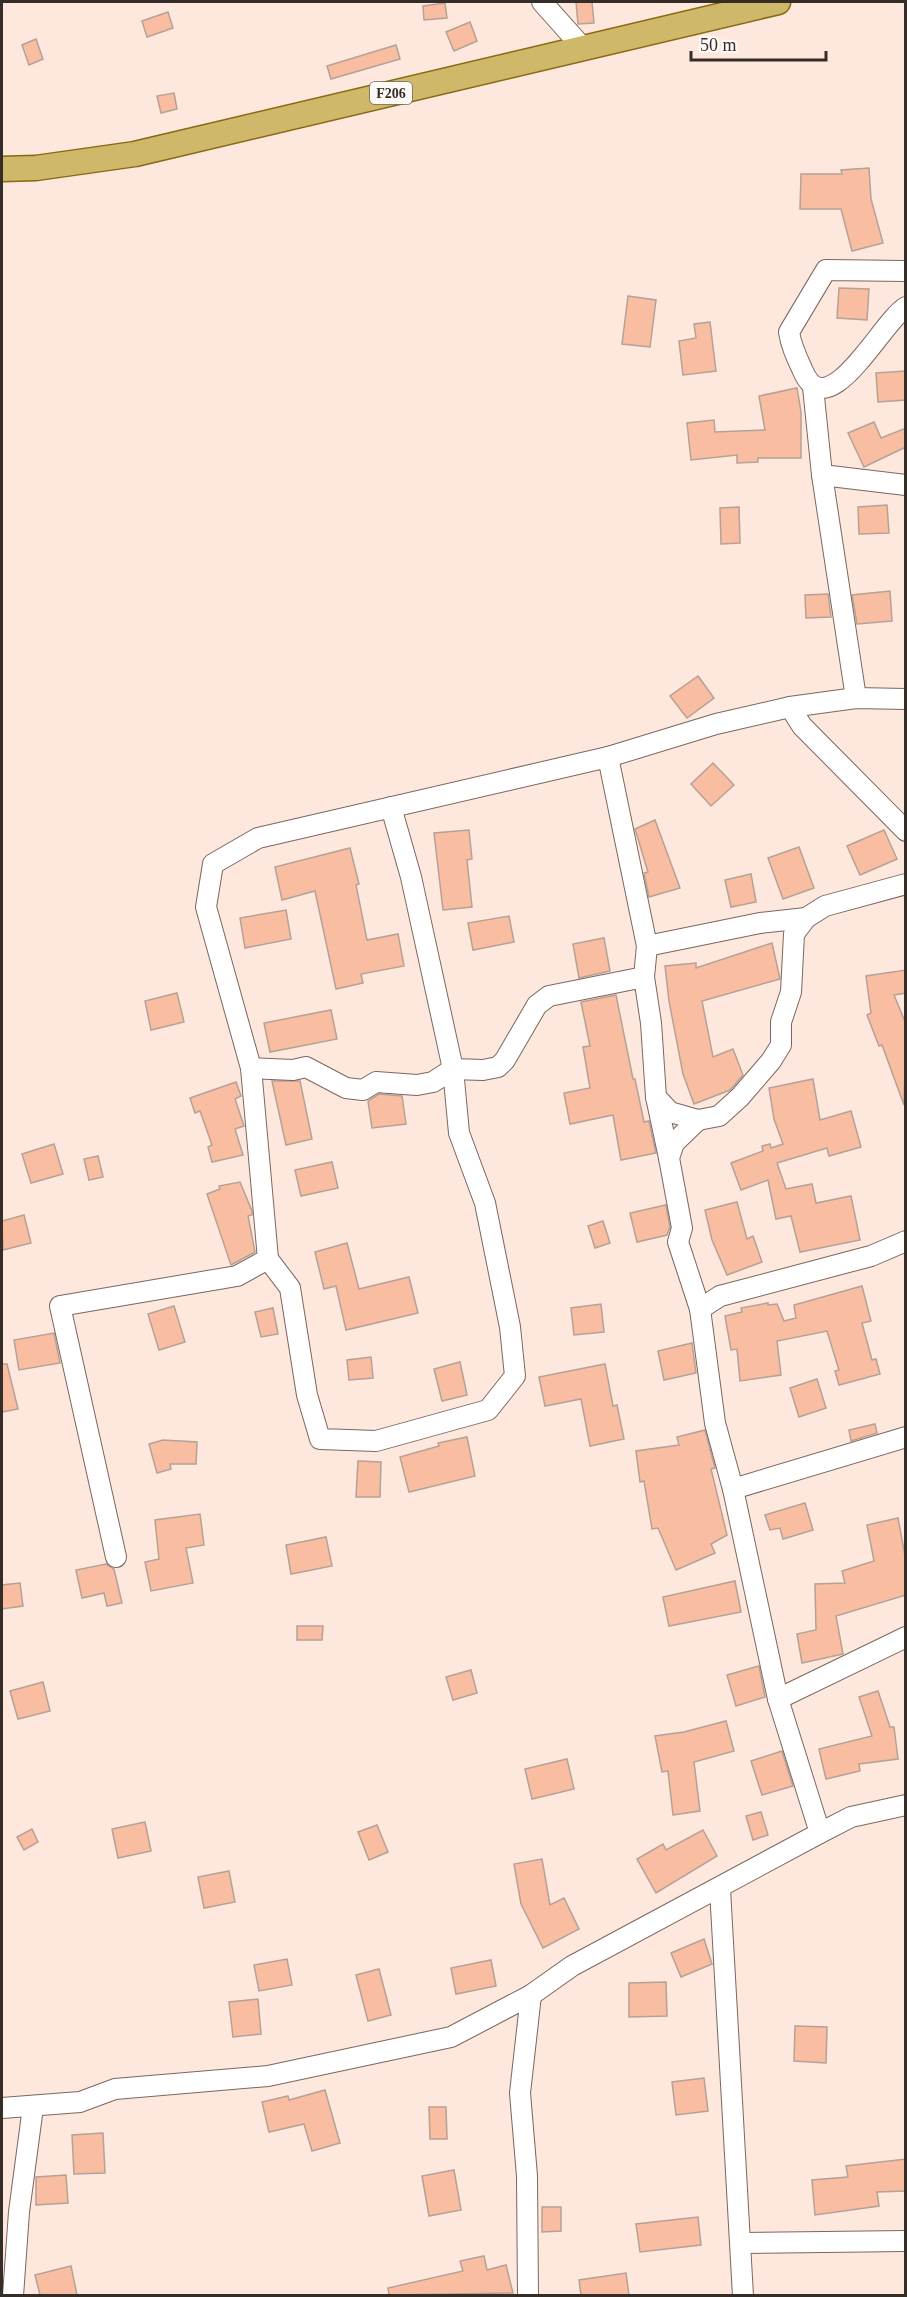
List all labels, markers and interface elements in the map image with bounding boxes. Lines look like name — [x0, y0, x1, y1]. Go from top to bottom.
scale bar — [691, 24, 826, 62]
text: 50 m — [700, 35, 737, 55]
road number: F206 — [370, 82, 412, 104]

